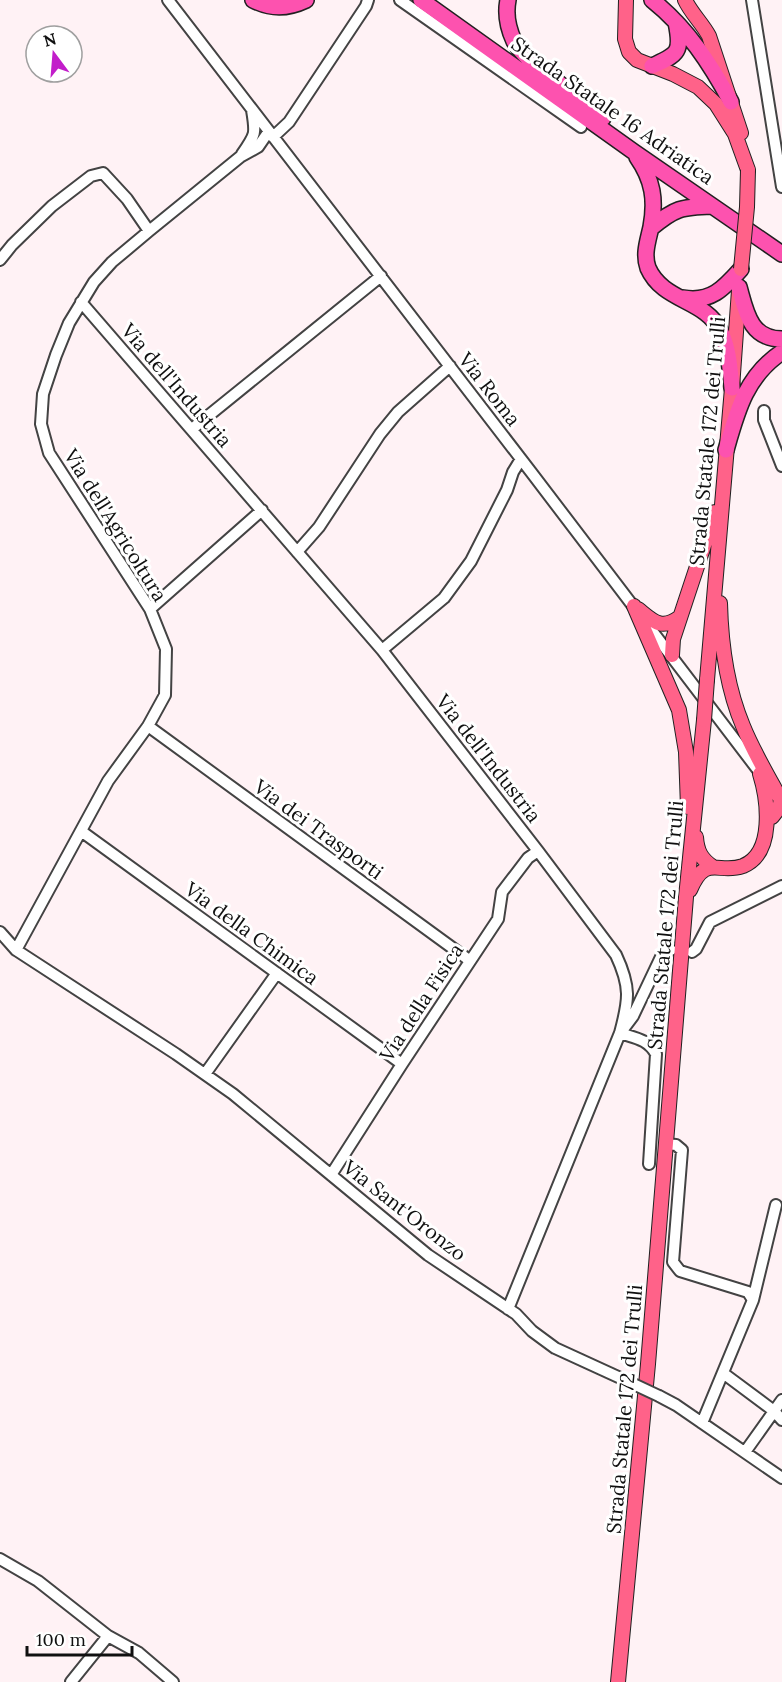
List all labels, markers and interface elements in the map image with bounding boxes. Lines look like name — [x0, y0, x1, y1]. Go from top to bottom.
north arrow — [24, 24, 84, 84]
text: N — [41, 28, 59, 51]
street label: Strada Statale 16 Adriatica — [507, 31, 719, 189]
street label: Strada Statale 172 dei Trulli — [684, 315, 730, 567]
street label: Via dell'Industria — [116, 317, 238, 452]
street label: Via Roma — [453, 347, 526, 431]
street label: Via dell'Agricoltura — [59, 443, 173, 606]
street label: Via dell'Industria — [431, 688, 547, 827]
street label: Via dei Trasporti — [249, 773, 389, 884]
street label: Strada Statale 172 dei Trulli — [642, 799, 688, 1051]
street label: Via della Chimica — [179, 876, 324, 990]
street label: Via della Fisica — [373, 938, 468, 1066]
street label: Via Sant'Oronzo — [338, 1154, 472, 1266]
street label: Strada Statale 172 dei Trulli — [601, 1283, 647, 1535]
scale bar — [27, 1619, 132, 1657]
text: 100 m — [36, 1628, 86, 1651]

